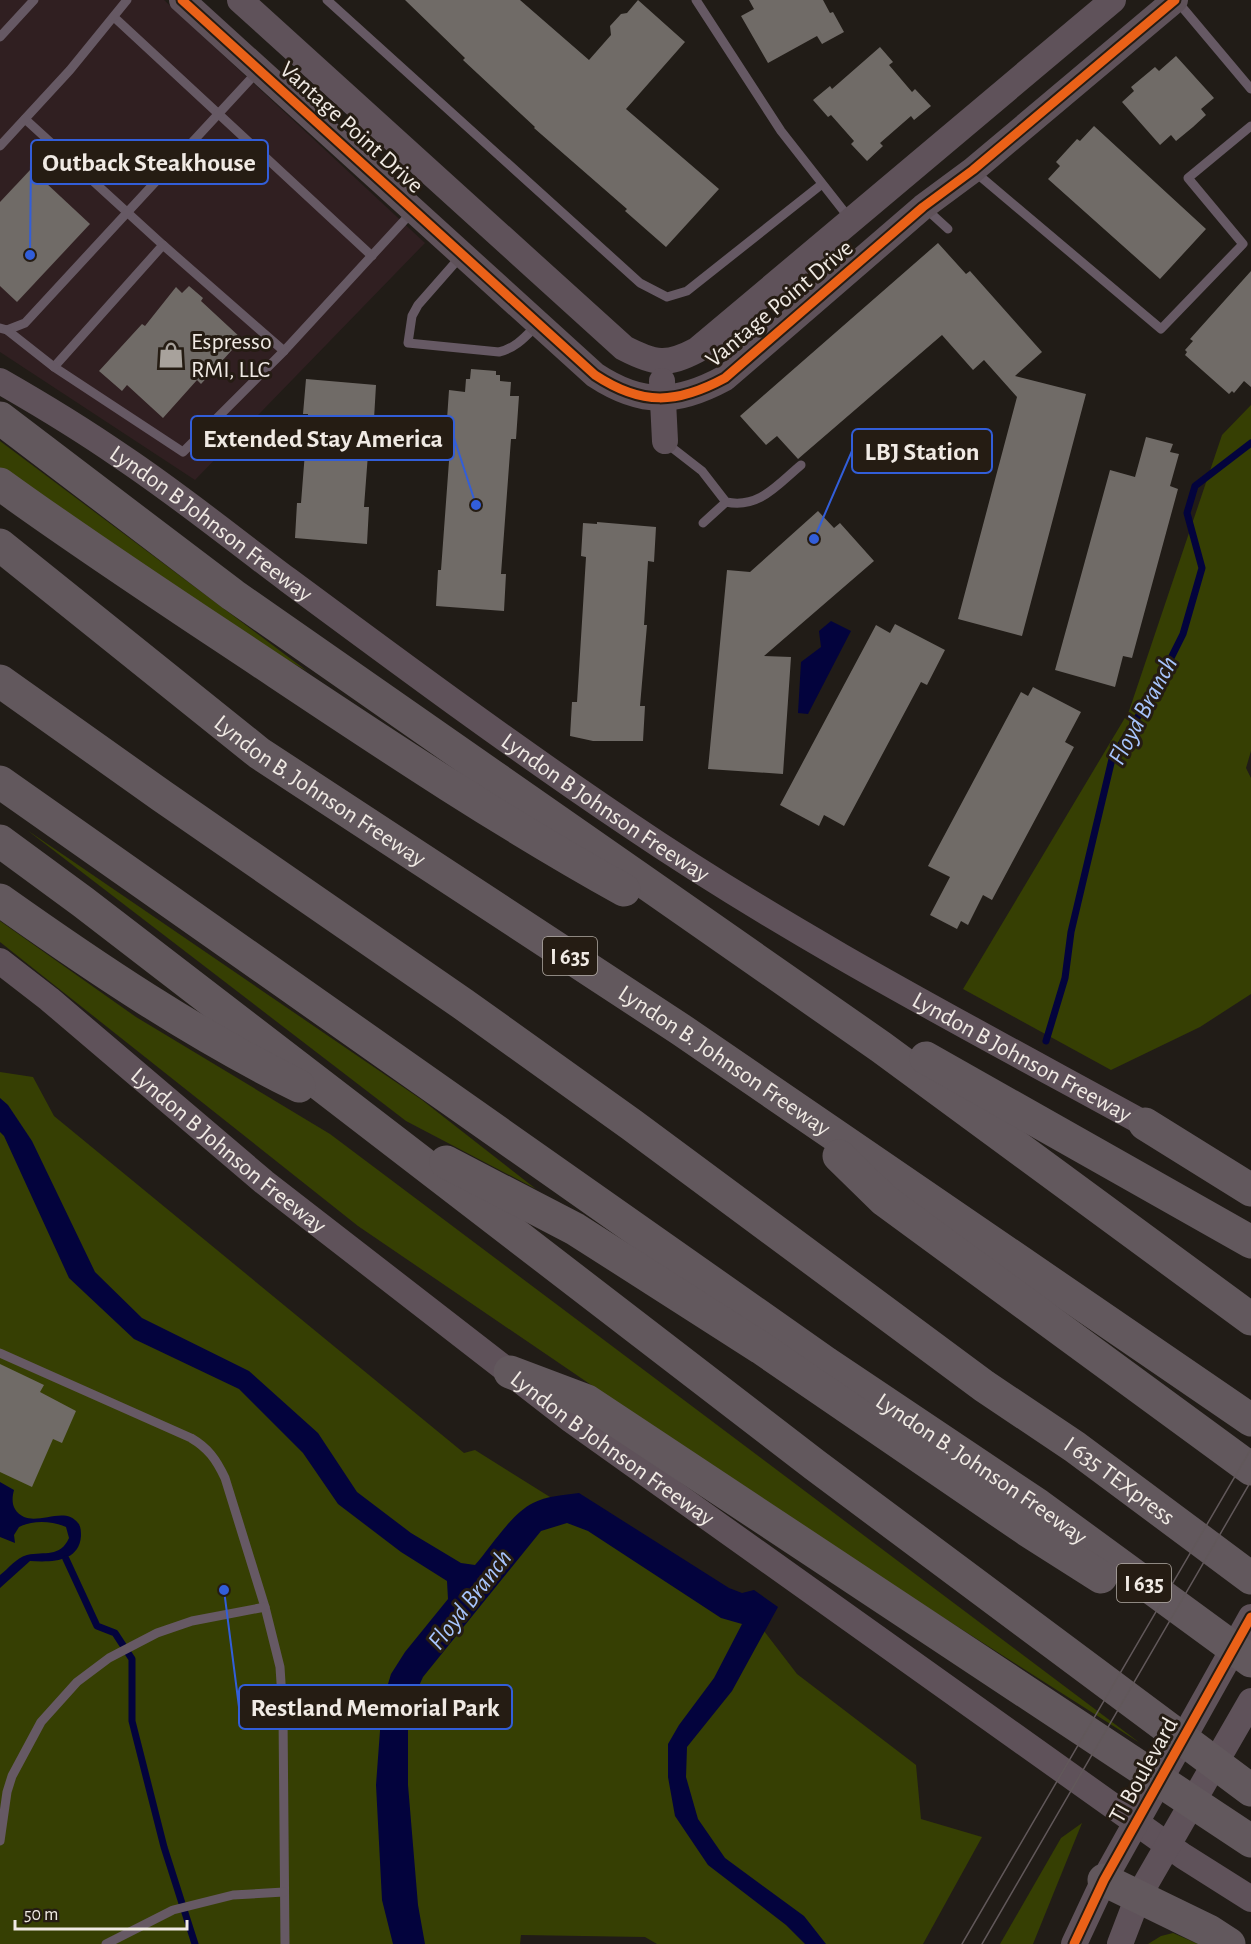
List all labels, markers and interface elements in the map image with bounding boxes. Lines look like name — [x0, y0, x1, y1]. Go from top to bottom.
street label: Vantage Point Drive — [275, 57, 428, 198]
callout: Outback Steakhouse — [31, 140, 268, 184]
text: Outback Steakhouse — [42, 150, 256, 176]
street label: Vantage Point Drive — [701, 235, 858, 372]
place label: Espresso RMI, LLC — [191, 330, 272, 382]
shop icon: Espresso RMI, LLC — [156, 340, 186, 370]
callout: Extended Stay America — [191, 416, 454, 460]
text: Extended Stay America — [203, 426, 443, 452]
callout: LBJ Station — [852, 429, 992, 473]
text: LBJ Station — [864, 439, 980, 465]
street label: Lyndon B Johnson Freeway — [105, 441, 317, 607]
water label: Floyd Branch — [1103, 652, 1182, 769]
street label: Lyndon B. Johnson Freeway — [209, 711, 430, 872]
street label: Lyndon B Johnson Freeway — [497, 729, 713, 887]
road number: I 635 — [543, 937, 597, 975]
street label: Lyndon B. Johnson Freeway — [614, 981, 834, 1141]
street label: Lyndon B Johnson Freeway — [908, 988, 1135, 1127]
street label: Lyndon B Johnson Freeway — [126, 1063, 330, 1239]
street label: Lyndon B Johnson Freeway — [506, 1367, 718, 1531]
street label: Lyndon B. Johnson Freeway — [871, 1389, 1091, 1550]
street label: I 635 TEXpress — [1060, 1432, 1179, 1530]
water label: Floyd Branch — [423, 1545, 517, 1655]
road number: I 635 — [1117, 1564, 1171, 1602]
callout: Restland Memorial Park — [239, 1685, 512, 1729]
text: Restland Memorial Park — [250, 1695, 500, 1721]
street label: TI Boulevard — [1105, 1714, 1183, 1827]
scale bar — [15, 1893, 188, 1931]
text: 50 m — [24, 1906, 58, 1924]

